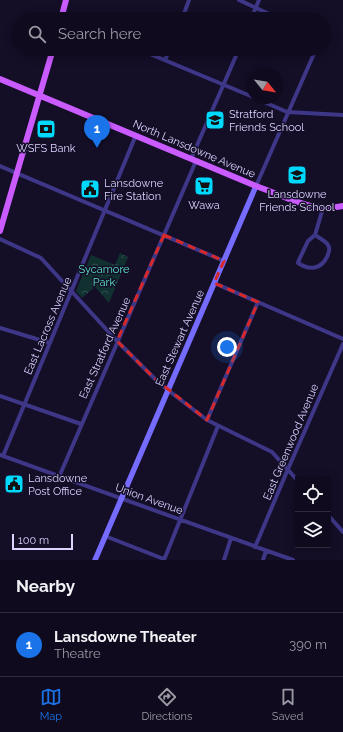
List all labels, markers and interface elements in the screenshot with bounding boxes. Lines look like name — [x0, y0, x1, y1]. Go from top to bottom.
search box — [12, 12, 331, 56]
icon: search — [26, 23, 48, 45]
text: Search here — [58, 25, 141, 43]
north arrow — [247, 68, 283, 104]
place label: Stratford Friends School — [229, 108, 304, 134]
school or university icon: Stratford Friends School — [204, 109, 226, 131]
pin: 1 — [84, 115, 110, 148]
street label: North Lansdowne Avenue — [131, 117, 258, 181]
bank icon: WSFS Bank — [35, 118, 57, 140]
place label: WSFS Bank — [16, 142, 76, 155]
school or university icon: Lansdowne Friends School — [286, 164, 308, 186]
supermarket icon: Wawa — [193, 175, 215, 197]
place label: Lansdowne Fire Station — [104, 177, 164, 203]
public building icon: Lansdowne Fire Station — [79, 178, 101, 200]
place label: Lansdowne Friends School — [259, 188, 335, 214]
place label: Wawa — [188, 199, 220, 212]
park label: Sycamore Park — [78, 263, 130, 289]
street label: East Lacross Avenue — [22, 275, 75, 377]
street label: East Stewart Avenue — [153, 287, 207, 388]
street label: East Stratford Avenue — [77, 295, 133, 401]
your location — [217, 337, 237, 357]
street label: East Greenwood Avenue — [261, 381, 322, 502]
place label: Lansdowne Post Office — [28, 472, 88, 498]
public building icon: Lansdowne Post Office — [3, 473, 25, 495]
map controls — [295, 476, 331, 548]
button: locate — [295, 476, 331, 512]
street label: Union Avenue — [113, 481, 185, 517]
button: layers — [295, 512, 331, 548]
scale bar — [12, 532, 73, 551]
text: 100 m — [18, 534, 49, 547]
text: Nearby — [16, 576, 75, 596]
text: Lansdowne Theater — [54, 628, 196, 646]
text: 1 — [26, 637, 32, 652]
text: 390 m — [289, 637, 327, 652]
text: Theatre — [54, 646, 101, 661]
tab: Map — [40, 686, 62, 723]
tab: Directions — [142, 686, 192, 723]
tab: Saved — [272, 686, 303, 723]

